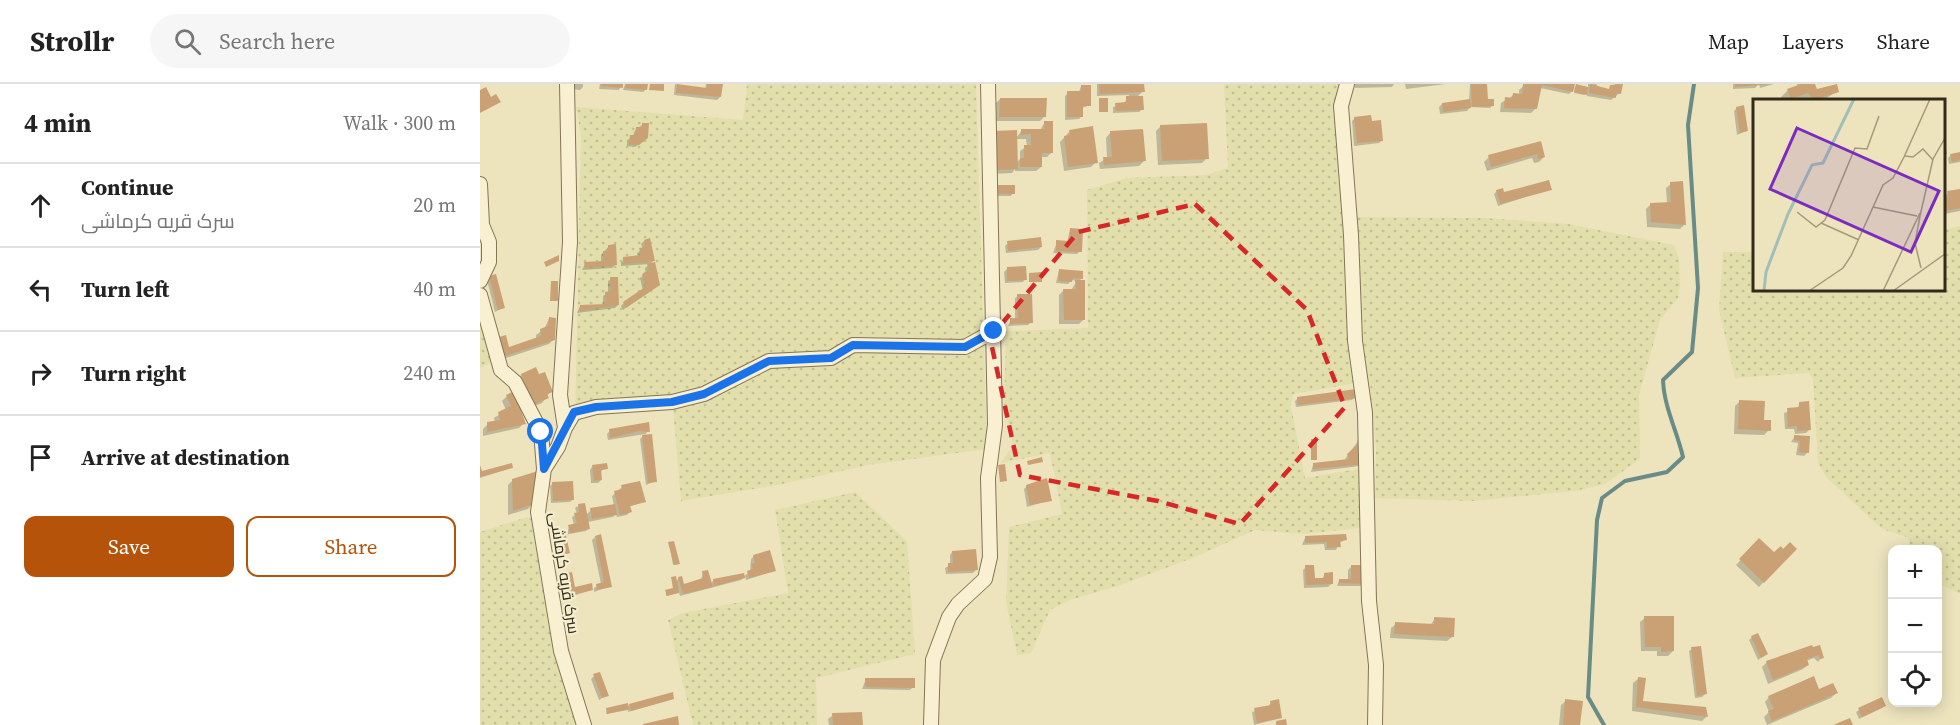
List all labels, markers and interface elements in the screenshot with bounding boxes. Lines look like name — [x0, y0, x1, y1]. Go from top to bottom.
search box — [150, 14, 570, 68]
text: Strollr — [30, 22, 114, 60]
icon: search — [171, 25, 204, 58]
text: Search here — [219, 26, 335, 56]
text: Map — [1708, 27, 1749, 56]
text: Layers — [1782, 27, 1844, 56]
text: Share — [1877, 27, 1930, 56]
inset map — [1753, 99, 1945, 291]
text: 4 min — [24, 105, 91, 141]
text: Walk · 300 m — [343, 109, 456, 137]
text: Continue — [81, 172, 174, 202]
icon: ahead — [24, 189, 57, 222]
text: 20 m — [413, 191, 456, 219]
text: سرک قریه کرماشی — [81, 207, 235, 235]
icon: left — [24, 273, 57, 306]
text: Turn left — [81, 274, 169, 304]
text: 40 m — [413, 275, 456, 303]
route end — [980, 317, 1006, 343]
icon: right — [24, 357, 57, 390]
text: Turn right — [81, 358, 186, 388]
text: 240 m — [403, 359, 456, 387]
route start — [527, 418, 553, 444]
icon: arrive — [24, 441, 57, 474]
text: Arrive at destination — [81, 442, 290, 472]
street label: سرک قریه کرماشی — [545, 511, 585, 635]
button: Save — [24, 516, 234, 577]
button: Share — [246, 516, 456, 577]
map controls — [1888, 545, 1942, 707]
button: + — [1888, 545, 1942, 599]
button: − — [1888, 599, 1942, 653]
button: locate — [1888, 653, 1942, 707]

